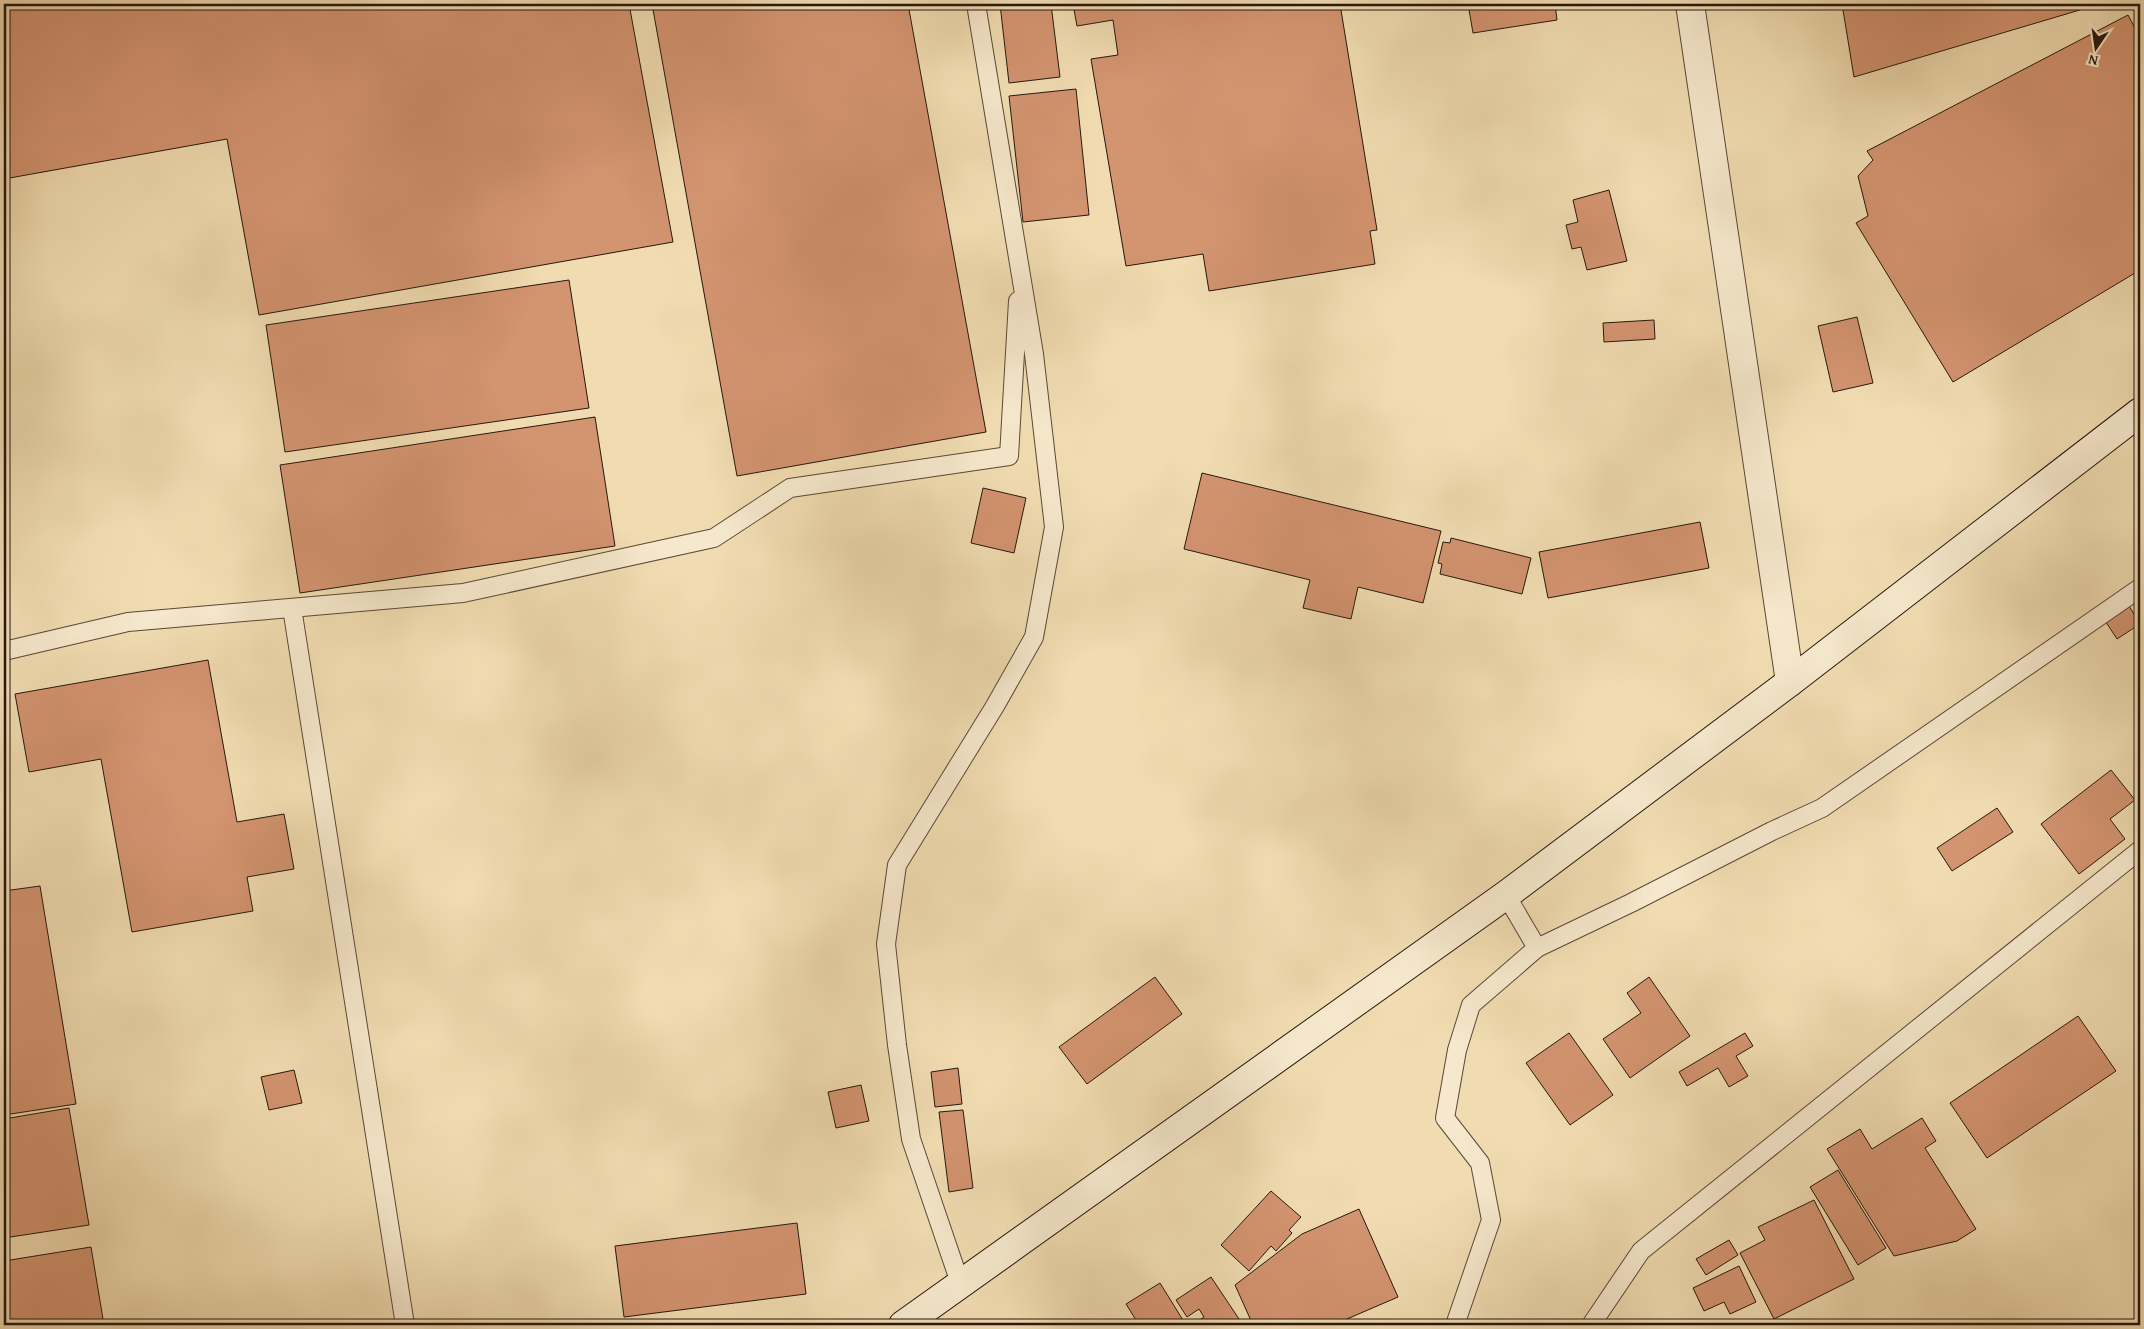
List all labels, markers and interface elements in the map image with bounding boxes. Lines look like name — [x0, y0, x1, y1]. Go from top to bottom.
north arrow — [2072, 22, 2122, 72]
text: N — [2086, 50, 2100, 71]

